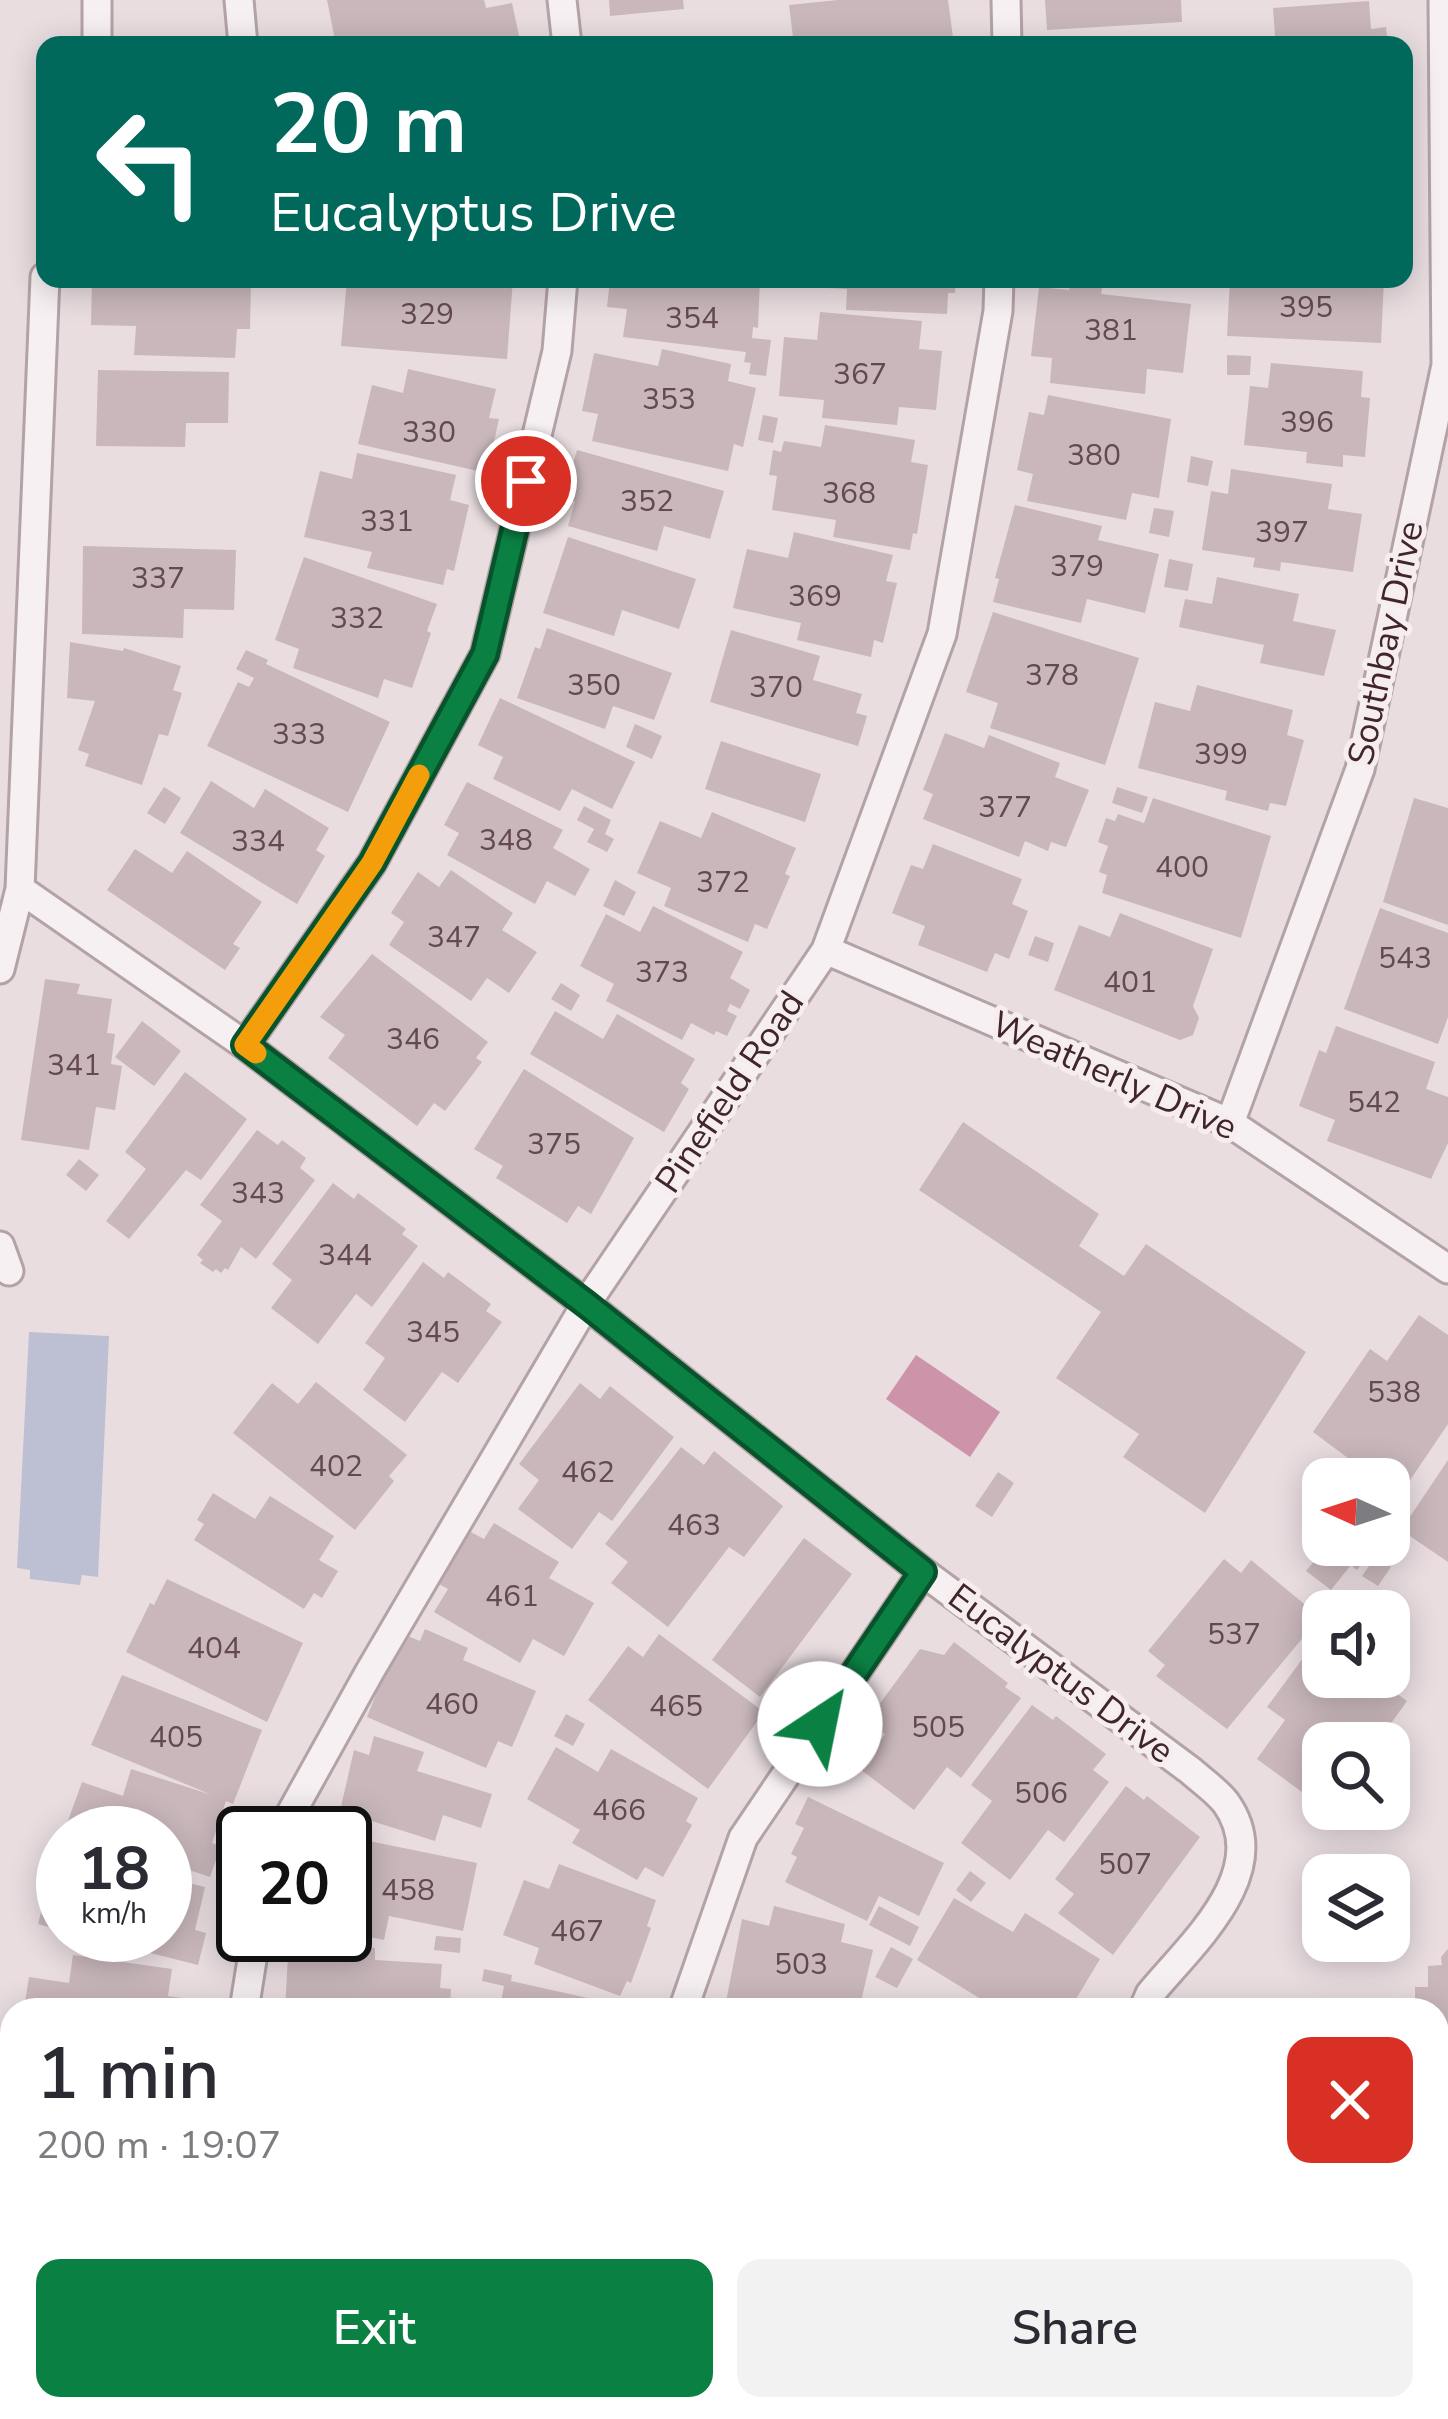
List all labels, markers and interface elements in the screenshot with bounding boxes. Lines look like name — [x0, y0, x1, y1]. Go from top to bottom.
text: 20 m — [270, 67, 467, 182]
icon: left — [72, 84, 228, 240]
text: Eucalyptus Drive — [270, 176, 677, 250]
house number: 395 — [1279, 287, 1333, 328]
house number: 329 — [400, 294, 454, 335]
house number: 354 — [665, 298, 719, 339]
house number: 381 — [1084, 310, 1138, 351]
house number: 367 — [833, 354, 887, 395]
house number: 353 — [642, 379, 696, 420]
house number: 396 — [1280, 402, 1334, 443]
house number: 330 — [402, 412, 456, 453]
pin — [475, 430, 577, 532]
house number: 380 — [1067, 435, 1121, 476]
icon: arrive — [493, 448, 559, 514]
house number: 368 — [822, 473, 876, 514]
house number: 352 — [620, 481, 674, 522]
house number: 331 — [360, 501, 414, 542]
house number: 397 — [1255, 512, 1309, 553]
street label: Southbay Drive — [1336, 516, 1436, 770]
house number: 379 — [1050, 546, 1104, 587]
house number: 337 — [131, 558, 185, 599]
house number: 369 — [788, 576, 842, 617]
house number: 332 — [330, 598, 384, 639]
house number: 378 — [1025, 655, 1079, 696]
house number: 350 — [567, 665, 621, 706]
house number: 370 — [749, 667, 803, 708]
house number: 333 — [272, 714, 326, 755]
house number: 399 — [1194, 734, 1248, 775]
house number: 377 — [978, 787, 1032, 828]
house number: 348 — [479, 820, 533, 861]
house number: 334 — [231, 821, 285, 862]
house number: 400 — [1155, 847, 1209, 888]
house number: 372 — [696, 862, 750, 903]
house number: 347 — [427, 917, 481, 958]
house number: 543 — [1378, 938, 1432, 979]
house number: 373 — [635, 952, 689, 993]
house number: 401 — [1103, 962, 1157, 1003]
street label: Pinefield Road — [644, 981, 816, 1203]
street label: Weatherly Drive — [983, 1000, 1245, 1152]
house number: 346 — [386, 1019, 440, 1060]
house number: 341 — [47, 1045, 101, 1086]
house number: 542 — [1347, 1082, 1401, 1123]
house number: 375 — [527, 1124, 581, 1165]
house number: 343 — [231, 1173, 285, 1214]
house number: 344 — [318, 1235, 372, 1276]
house number: 345 — [406, 1312, 460, 1353]
house number: 538 — [1367, 1372, 1421, 1413]
house number: 402 — [309, 1446, 363, 1487]
house number: 462 — [561, 1452, 615, 1493]
north arrow — [1302, 1458, 1410, 1566]
map controls — [1302, 1458, 1410, 1962]
house number: 463 — [667, 1505, 721, 1546]
street label: Eucalyptus Drive — [938, 1573, 1184, 1775]
house number: 461 — [485, 1576, 539, 1617]
button: sound — [1302, 1590, 1410, 1698]
house number: 537 — [1207, 1614, 1261, 1655]
house number: 404 — [187, 1628, 241, 1669]
position arrow — [757, 1661, 883, 1787]
house number: 460 — [425, 1684, 479, 1725]
house number: 465 — [649, 1686, 703, 1727]
house number: 505 — [911, 1707, 965, 1748]
house number: 405 — [149, 1717, 203, 1758]
button: search — [1302, 1722, 1410, 1830]
house number: 506 — [1014, 1773, 1068, 1814]
house number: 466 — [592, 1790, 646, 1831]
speed limit sign: 20 — [216, 1806, 372, 1962]
text: 18 — [78, 1828, 150, 1910]
house number: 507 — [1098, 1844, 1152, 1885]
button: layers — [1302, 1854, 1410, 1962]
house number: 458 — [381, 1870, 435, 1911]
text: km/h — [81, 1893, 147, 1934]
house number: 467 — [550, 1911, 604, 1952]
house number: 503 — [774, 1944, 828, 1985]
text: 1 min — [36, 2025, 219, 2123]
button: close — [1287, 2037, 1413, 2163]
text: 200 m · 19:07 — [36, 2119, 281, 2172]
button: Exit — [36, 2259, 713, 2397]
button: Share — [737, 2259, 1413, 2397]

